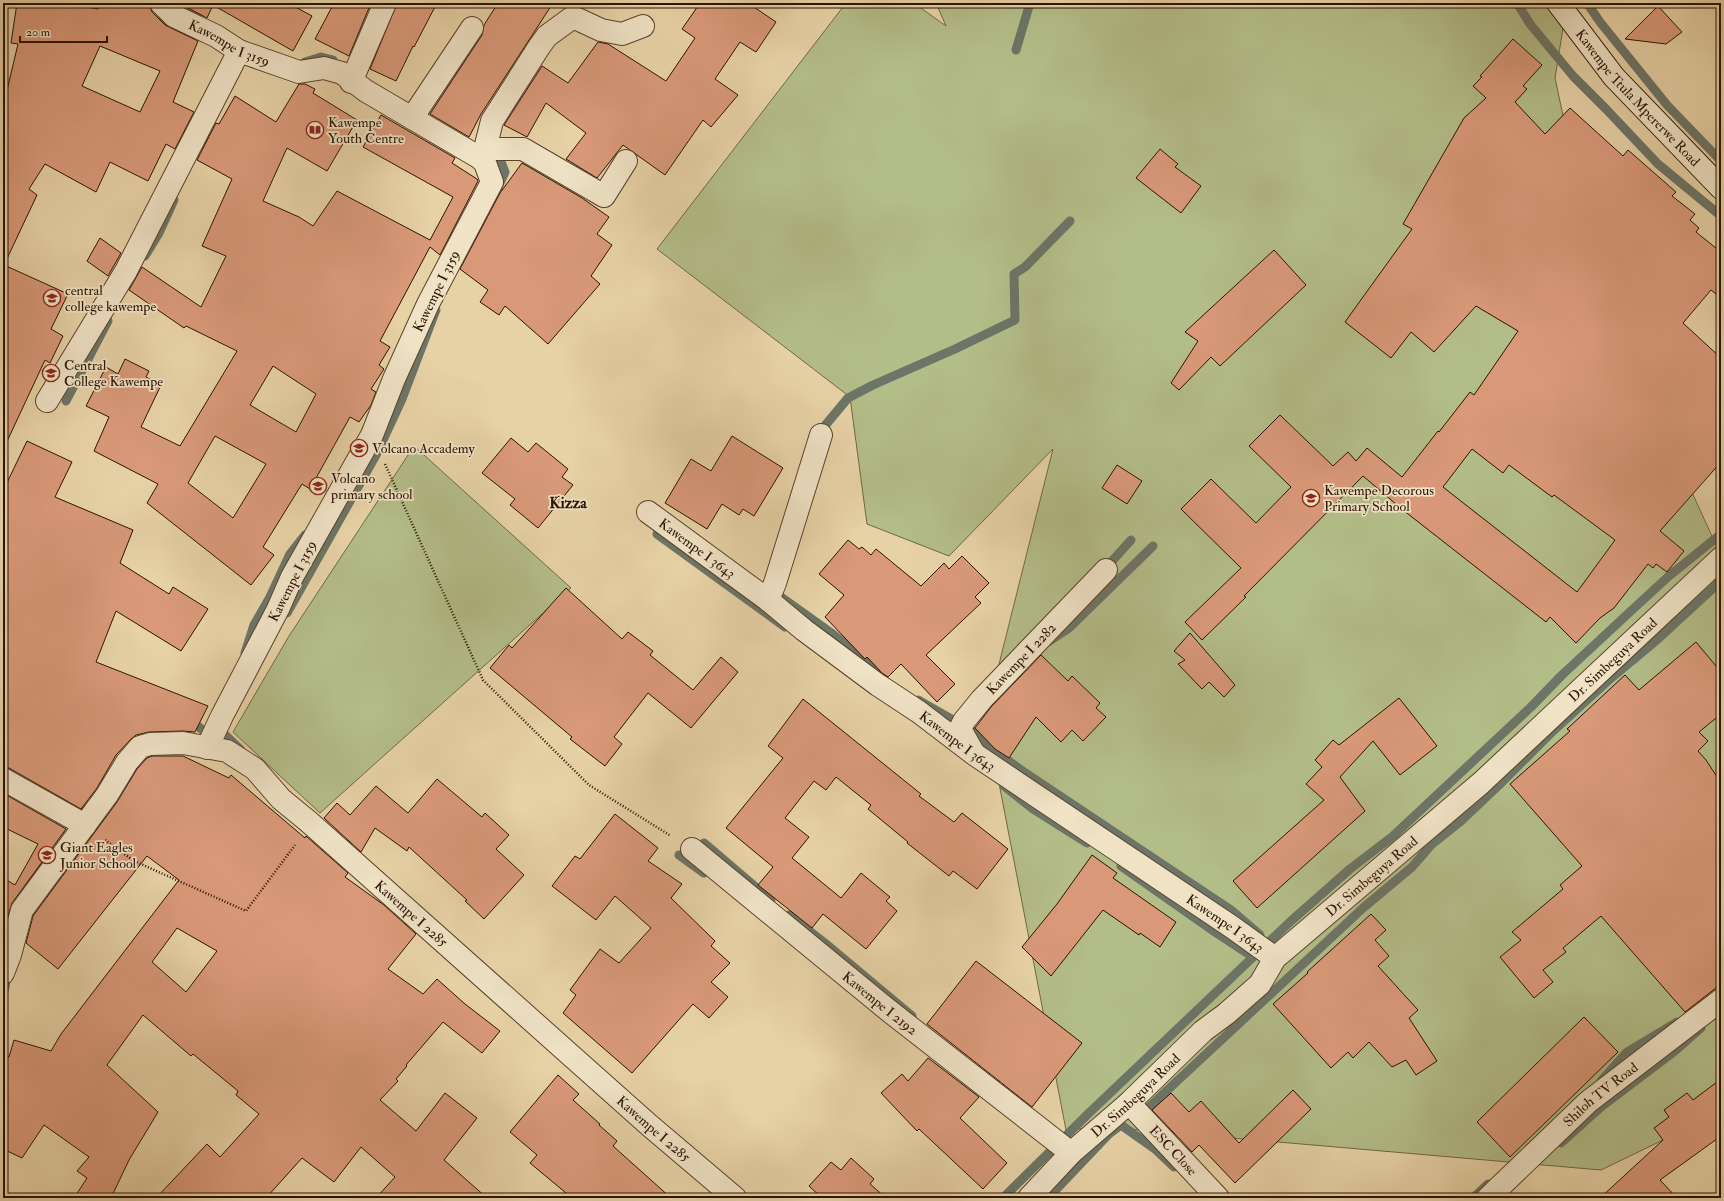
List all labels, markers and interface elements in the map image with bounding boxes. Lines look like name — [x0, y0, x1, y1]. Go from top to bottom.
street label: Kawempe I 3159 — [186, 16, 272, 70]
scale bar — [20, 18, 107, 44]
text: 20 m — [26, 25, 51, 40]
street label: Kawempe Ttula Mpererwe Road — [1572, 26, 1703, 170]
place label: Kawempe Youth Centre — [328, 114, 404, 147]
library icon: Kawempe Youth Centre — [305, 120, 325, 140]
street label: Kawempe I 3159 — [409, 248, 464, 335]
place label: central college kawempe — [65, 282, 156, 316]
school or university icon: central college kawempe — [42, 288, 62, 308]
place label: Central College Kawempe — [64, 357, 163, 391]
school or university icon: Central College Kawempe — [41, 363, 61, 383]
school or university icon: Volcano Accademy — [349, 438, 369, 458]
place label: Volcano Accademy — [372, 440, 475, 458]
place label: Volcano primary school — [330, 470, 413, 504]
school or university icon: Volcano primary school — [308, 476, 328, 496]
place label: Kawempe Decorous Primary School — [1324, 482, 1434, 516]
school or university icon: Kawempe Decorous Primary School — [1301, 488, 1321, 508]
district label: Kizza — [549, 493, 587, 513]
street label: Kawempe I 3643 — [655, 515, 738, 582]
street label: Kawempe I 3159 — [265, 538, 321, 625]
street label: Dr. Simbeguya Road — [1565, 614, 1661, 706]
street label: Kawempe I 2282 — [983, 619, 1060, 698]
street label: Kawempe I 3643 — [916, 707, 998, 775]
street label: Dr. Simbeguya Road — [1322, 832, 1421, 920]
place label: Giant Eagles Junior School — [59, 839, 137, 872]
school or university icon: Giant Eagles Junior School — [37, 845, 57, 865]
street label: Kawempe I 2285 — [371, 877, 452, 951]
street label: Kawempe I 3643 — [1183, 891, 1267, 956]
street label: Kawempe I 2192 — [839, 968, 921, 1039]
street label: Dr. Simbeguya Road — [1088, 1050, 1184, 1141]
street label: Shiloh TV Road — [1560, 1059, 1641, 1130]
street label: Kawempe I 2285 — [613, 1092, 694, 1166]
street label: ESC Close — [1146, 1122, 1201, 1179]

